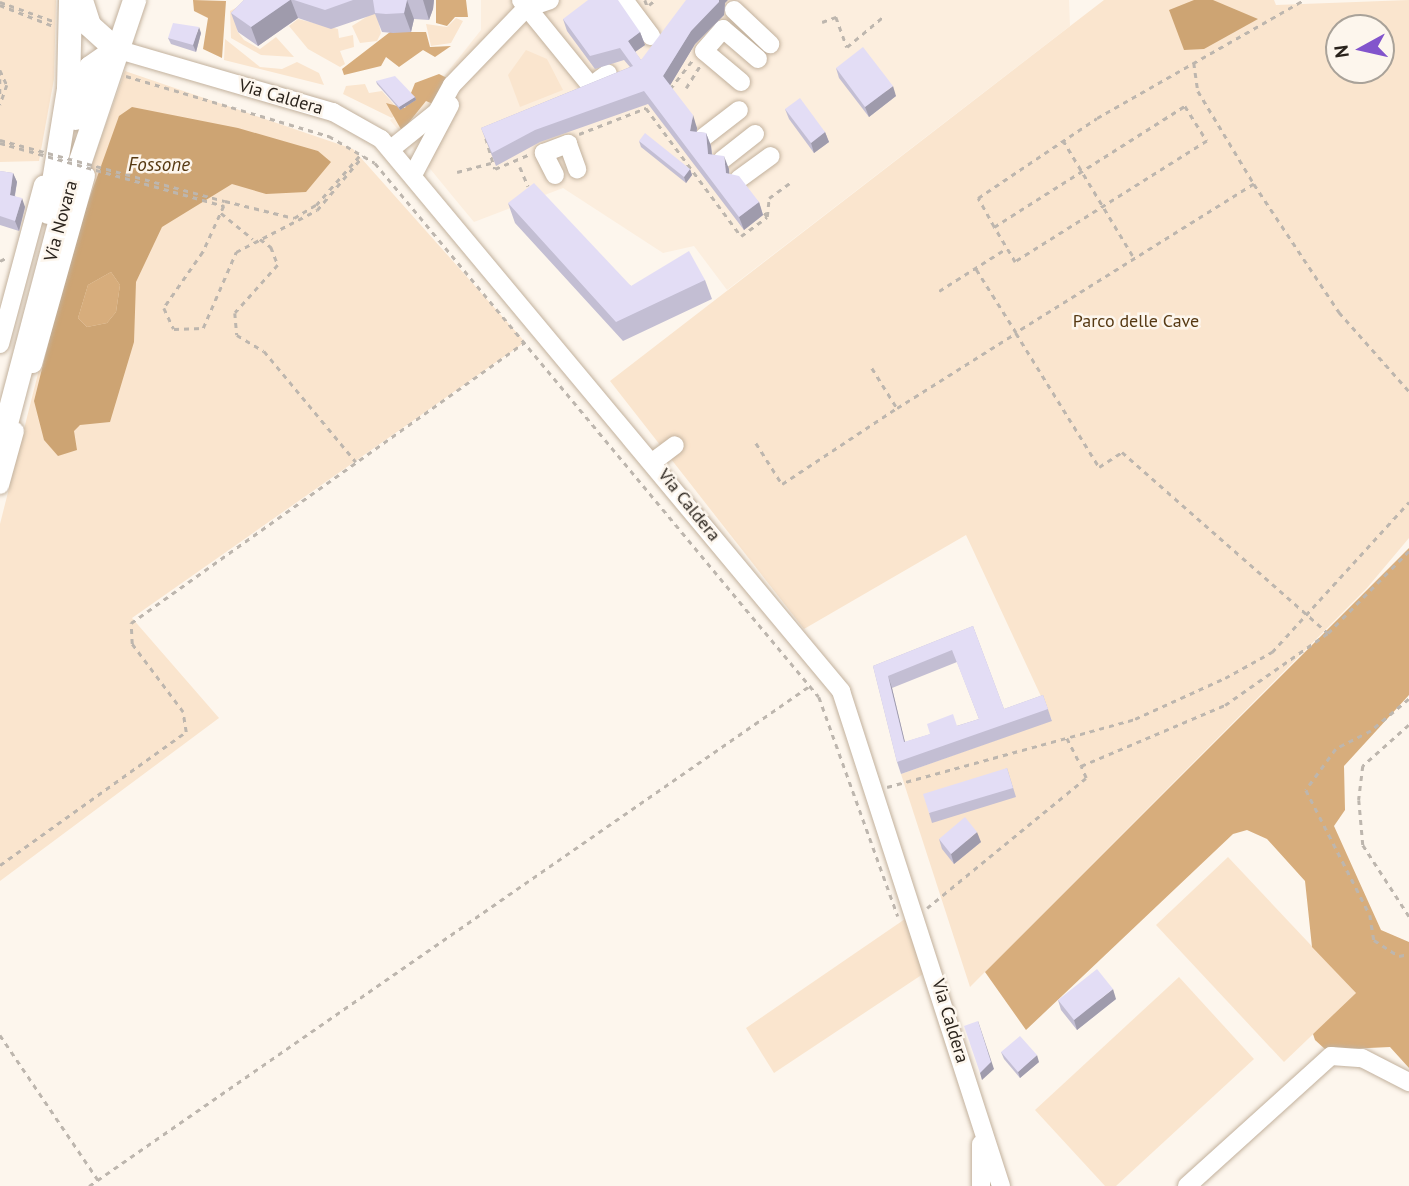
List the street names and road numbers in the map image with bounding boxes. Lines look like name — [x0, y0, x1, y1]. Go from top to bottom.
street label: Via Caldera — [236, 75, 326, 119]
street label: Via Novara — [40, 178, 82, 264]
street label: Via Caldera — [653, 464, 725, 546]
street label: Via Caldera — [927, 976, 973, 1066]

